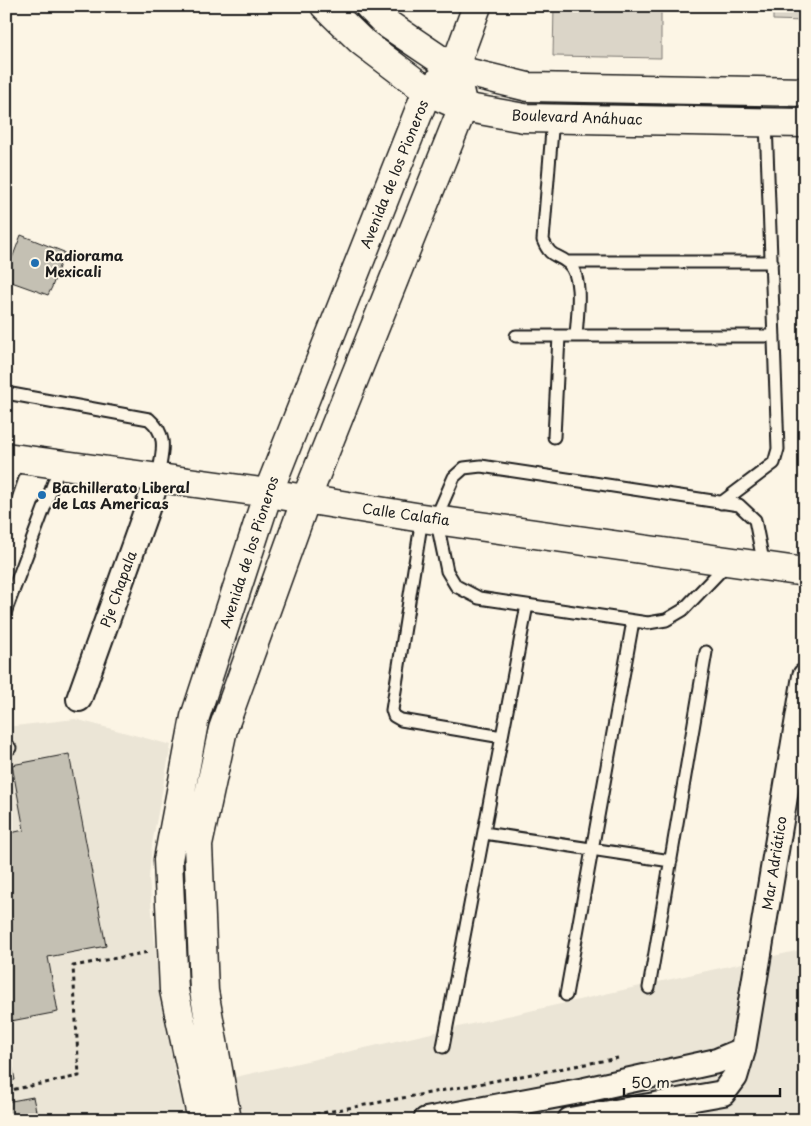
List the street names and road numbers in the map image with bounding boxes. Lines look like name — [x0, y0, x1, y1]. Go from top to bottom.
street label: Avenida de los Pioneros — [355, 97, 433, 251]
street label: Boulevard Anáhuac — [511, 104, 643, 130]
street label: Avenida de los Pioneros — [215, 473, 283, 631]
street label: Calle Calafia — [361, 497, 452, 531]
street label: Pje Chapala — [94, 547, 142, 630]
street label: Mar Adriático — [756, 814, 792, 911]

